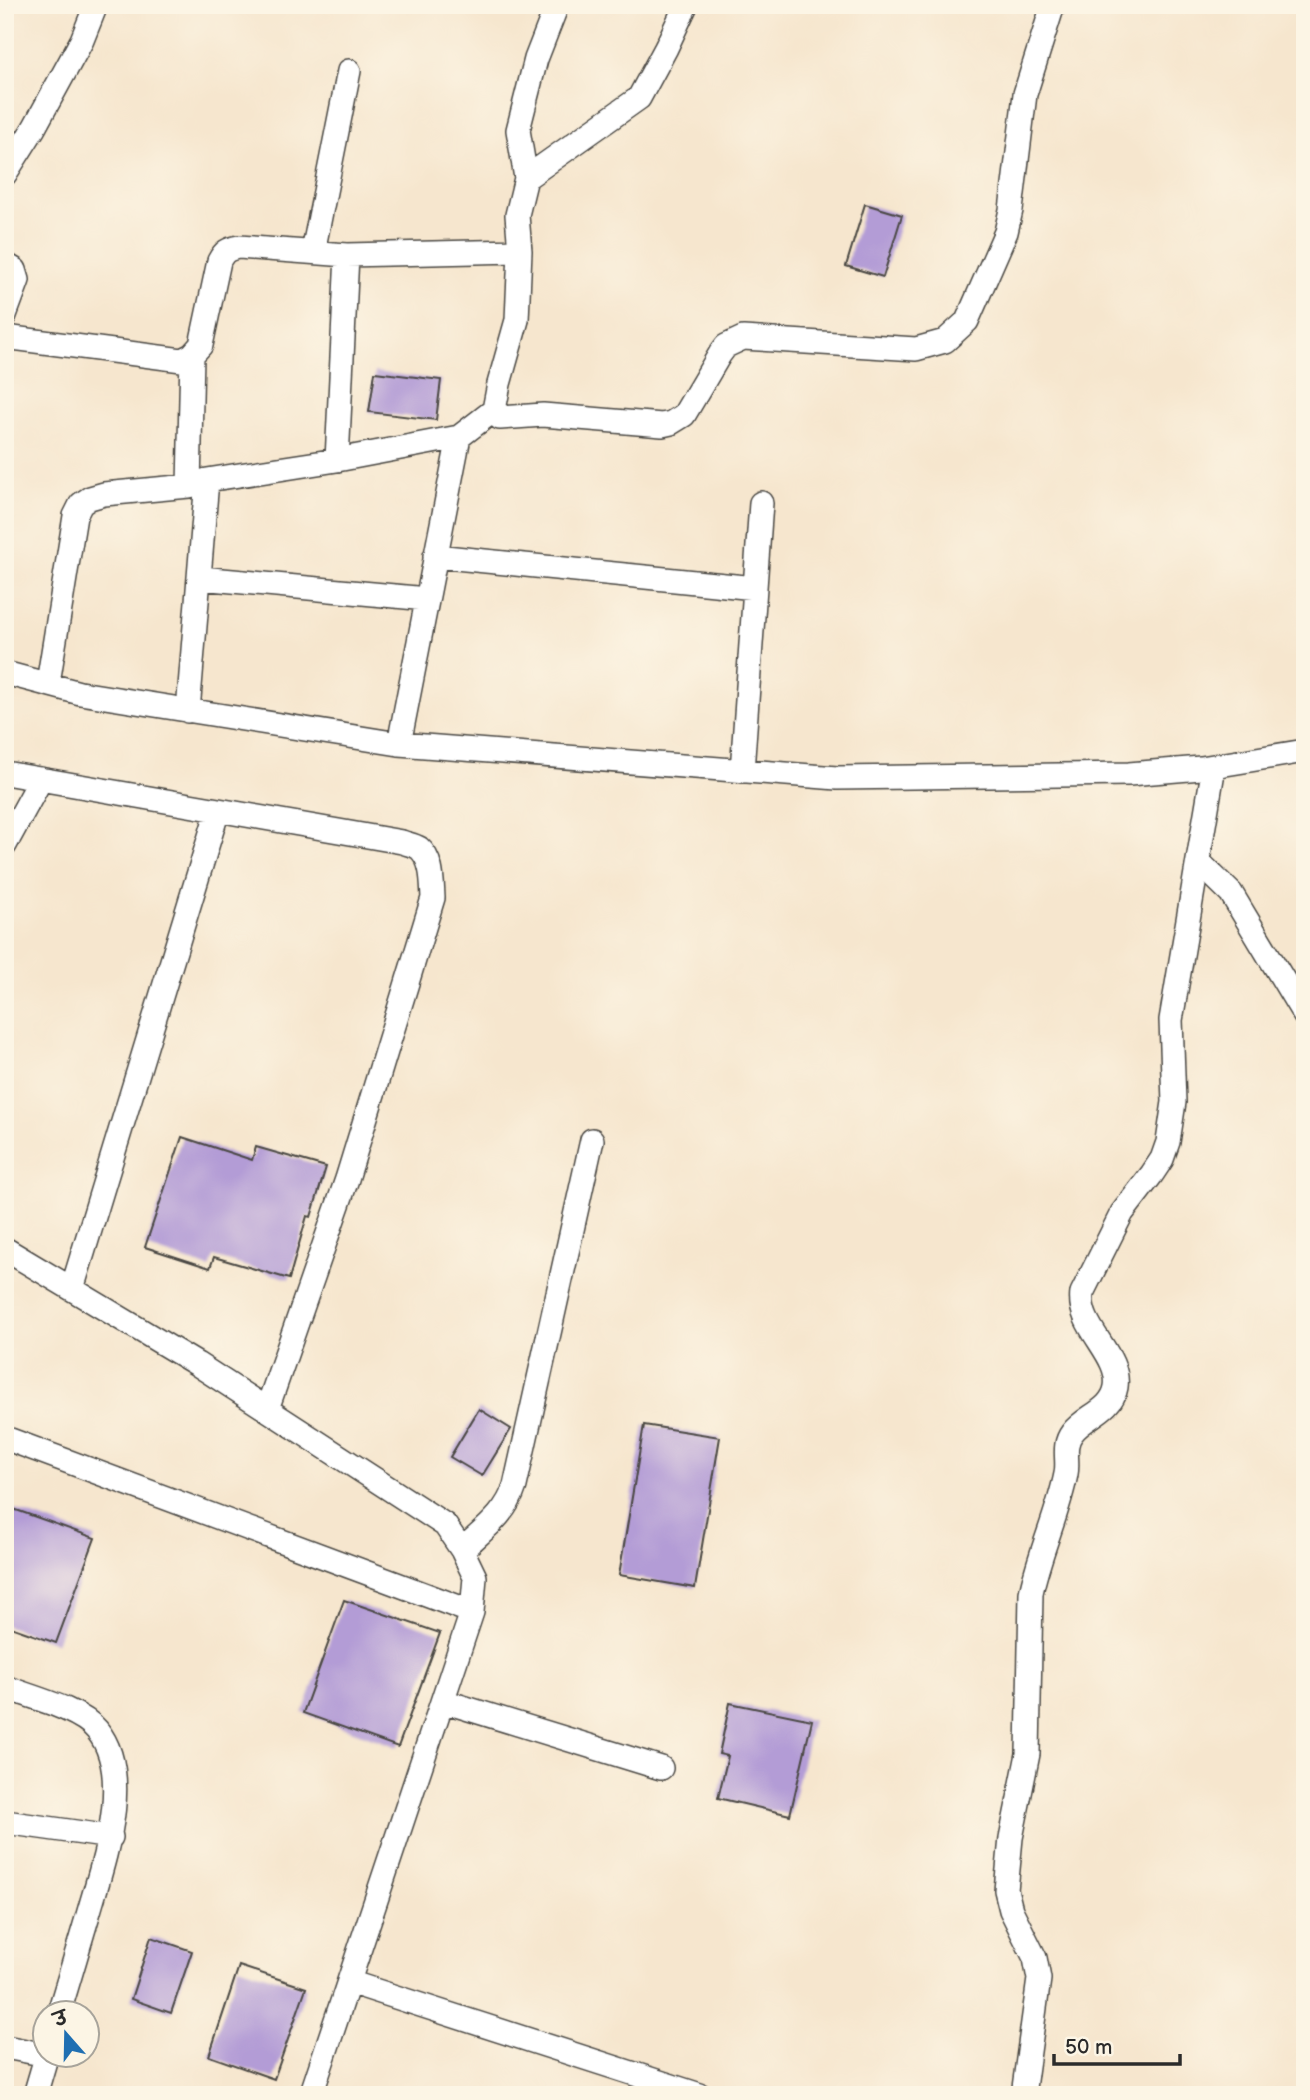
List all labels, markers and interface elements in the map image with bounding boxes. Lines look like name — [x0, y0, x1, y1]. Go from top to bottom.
north arrow — [32, 1998, 102, 2068]
text: उ — [49, 2006, 73, 2033]
scale bar — [1054, 2023, 1180, 2067]
text: 50 m — [1065, 2035, 1112, 2060]

